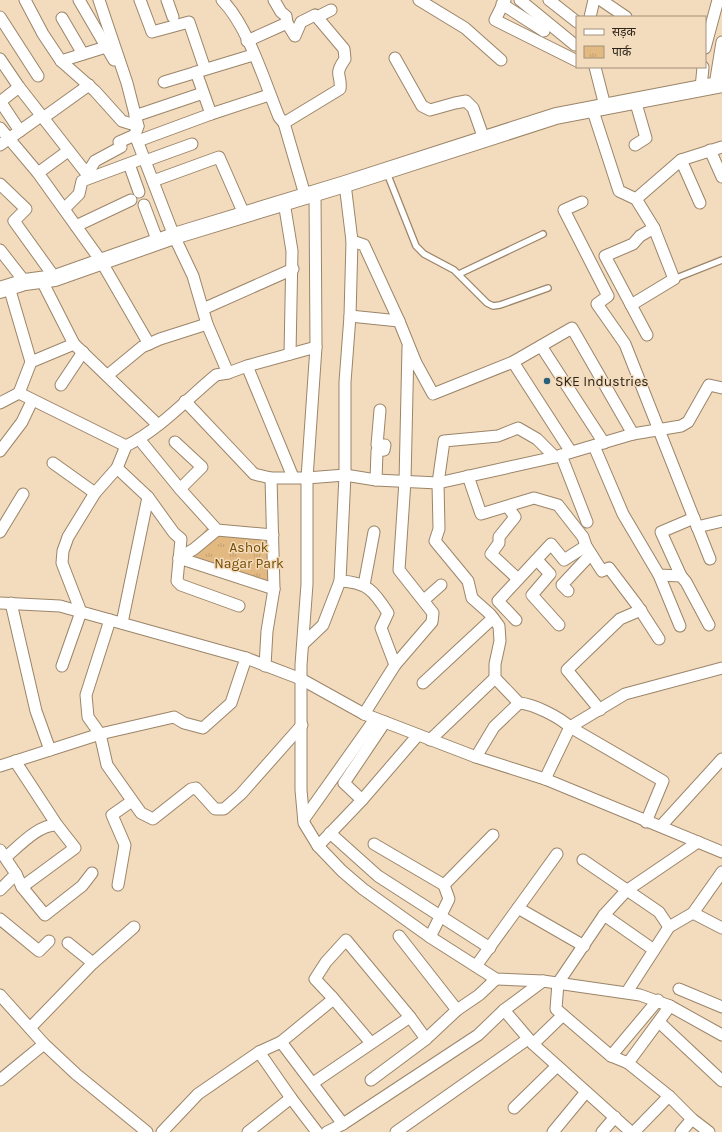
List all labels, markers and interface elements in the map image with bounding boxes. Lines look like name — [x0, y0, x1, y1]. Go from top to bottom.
legend — [576, 16, 706, 68]
text: सड़क — [612, 25, 637, 39]
text: पार्क — [612, 45, 632, 59]
place label: SKE Industries — [555, 373, 649, 390]
marker: SKE Industries — [542, 376, 552, 386]
park label: Ashok Nagar Park — [214, 539, 284, 572]

